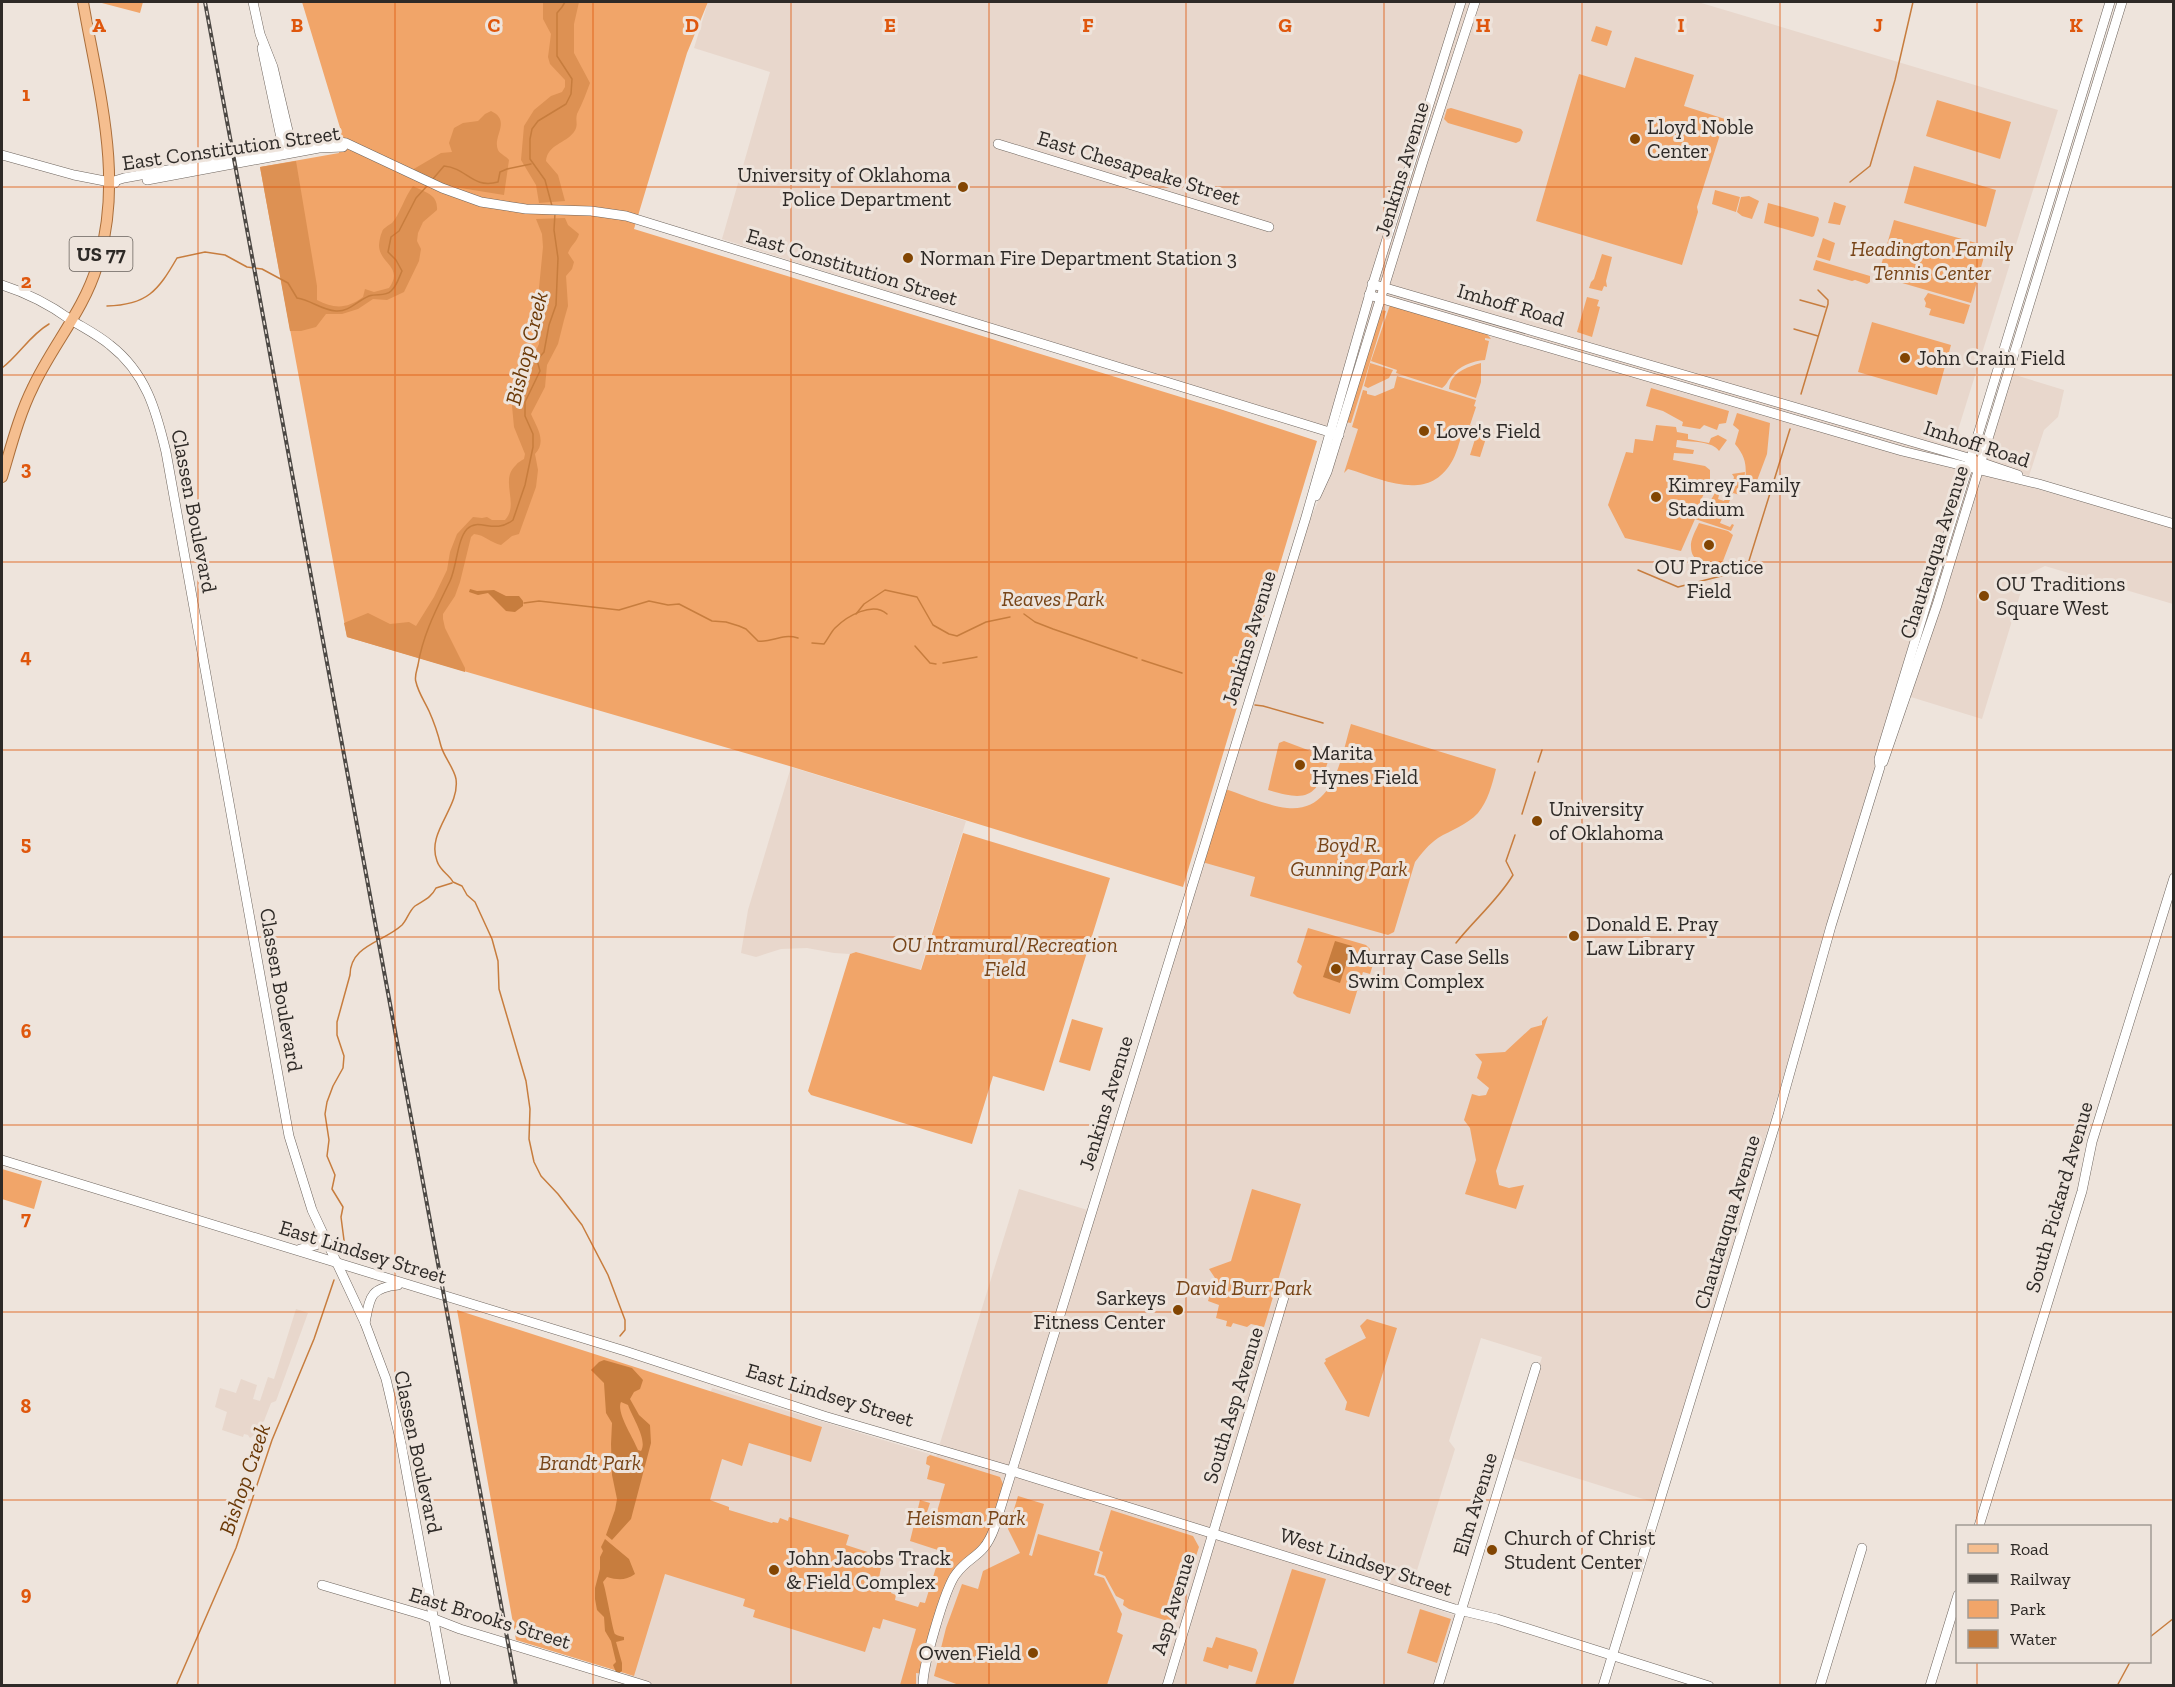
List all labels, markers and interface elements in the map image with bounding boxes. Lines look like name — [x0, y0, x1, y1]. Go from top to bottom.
text: A — [92, 13, 106, 37]
text: B — [291, 13, 303, 37]
text: C — [488, 13, 501, 37]
text: D — [685, 13, 699, 37]
text: E — [884, 13, 896, 37]
text: F — [1082, 13, 1094, 37]
text: G — [1278, 13, 1292, 37]
text: H — [1475, 13, 1491, 37]
text: I — [1677, 13, 1685, 37]
text: J — [1873, 13, 1883, 37]
text: K — [2069, 13, 2083, 37]
text: 1 — [22, 82, 30, 106]
street label: Jenkins Avenue — [1369, 98, 1434, 239]
place label: Lloyd Noble Center — [1647, 114, 1754, 163]
street label: East Constitution Street — [120, 120, 342, 175]
street label: East Chesapeake Street — [1035, 125, 1244, 210]
marker: Lloyd Noble Center — [1628, 132, 1642, 146]
place label: University of Oklahoma Police Department — [737, 162, 951, 211]
marker: University of Oklahoma Police Department — [956, 180, 970, 194]
street label: East Constitution Street — [743, 222, 961, 311]
park label: Headington Family Tennis Center — [1850, 236, 2014, 285]
road number: US 77 — [70, 237, 132, 271]
place label: Norman Fire Department Station 3 — [920, 245, 1237, 270]
marker: Norman Fire Department Station 3 — [901, 251, 915, 265]
text: 2 — [21, 269, 32, 293]
street label: Imhoff Road — [1455, 277, 1568, 332]
water label: Bishop Creek — [499, 288, 554, 408]
place label: John Crain Field — [1917, 345, 2066, 370]
marker: John Crain Field — [1898, 351, 1912, 365]
street label: Imhoff Road — [1921, 415, 2034, 473]
place label: Love's Field — [1436, 418, 1541, 443]
marker: Love's Field — [1417, 424, 1431, 438]
street label: Classen Boulevard — [166, 427, 223, 595]
text: 3 — [21, 456, 32, 480]
street label: Chautauqua Avenue — [1894, 462, 1973, 642]
place label: Kimrey Family Stadium — [1668, 472, 1801, 521]
marker: Kimrey Family Stadium — [1649, 490, 1663, 504]
marker: OU Practice Field — [1702, 538, 1716, 552]
place label: OU Practice Field — [1655, 554, 1764, 603]
street label: Jenkins Avenue — [1216, 567, 1281, 708]
place label: OU Traditions Square West — [1996, 571, 2125, 620]
park label: Reaves Park — [1001, 586, 1105, 611]
marker: OU Traditions Square West — [1977, 589, 1991, 603]
text: 4 — [20, 644, 32, 668]
place label: Marita Hynes Field — [1312, 740, 1419, 789]
marker: Marita Hynes Field — [1293, 758, 1307, 772]
place label: University of Oklahoma — [1549, 796, 1664, 845]
marker: University of Oklahoma — [1530, 814, 1544, 828]
text: 5 — [21, 831, 31, 855]
park label: Boyd R. Gunning Park — [1290, 832, 1408, 881]
street label: Classen Boulevard — [255, 906, 308, 1074]
place label: Donald E. Pray Law Library — [1586, 911, 1719, 960]
marker: Donald E. Pray Law Library — [1567, 929, 1581, 943]
park label: OU Intramural/Recreation Field — [892, 932, 1118, 981]
place label: Murray Case Sells Swim Complex — [1348, 944, 1509, 993]
marker: Murray Case Sells Swim Complex — [1329, 962, 1343, 976]
text: 6 — [21, 1019, 32, 1043]
street label: Jenkins Avenue — [1073, 1032, 1138, 1173]
street label: South Pickard Avenue — [2019, 1098, 2098, 1295]
street label: Chautauqua Avenue — [1688, 1132, 1765, 1312]
text: 7 — [21, 1206, 31, 1230]
street label: East Lindsey Street — [276, 1214, 450, 1289]
park label: David Burr Park — [1176, 1275, 1312, 1300]
place label: Sarkeys Fitness Center — [1034, 1285, 1166, 1334]
marker: Sarkeys Fitness Center — [1171, 1303, 1185, 1317]
street label: South Asp Avenue — [1197, 1323, 1268, 1486]
street label: East Lindsey Street — [743, 1357, 917, 1432]
street label: Classen Boulevard — [389, 1368, 448, 1536]
text: 8 — [21, 1394, 32, 1418]
water label: Bishop Creek — [213, 1420, 276, 1538]
street label: Elm Avenue — [1447, 1449, 1502, 1559]
park label: Brandt Park — [539, 1450, 641, 1475]
park label: Heisman Park — [906, 1505, 1026, 1530]
street label: West Lindsey Street — [1277, 1522, 1456, 1601]
place label: Church of Christ Student Center — [1504, 1525, 1655, 1574]
legend — [1956, 1525, 2151, 1663]
text: Road — [2010, 1538, 2049, 1560]
marker: Church of Christ Student Center — [1485, 1543, 1499, 1557]
place label: John Jacobs Track & Field Complex — [786, 1545, 951, 1594]
street label: Asp Avenue — [1145, 1550, 1200, 1658]
marker: John Jacobs Track & Field Complex — [767, 1563, 781, 1577]
text: Railway — [2010, 1568, 2072, 1590]
text: 9 — [21, 1581, 32, 1605]
street label: East Brooks Street — [406, 1581, 574, 1654]
text: Park — [2010, 1598, 2046, 1620]
text: Water — [2010, 1628, 2057, 1650]
place label: Owen Field — [919, 1640, 1021, 1665]
marker: Owen Field — [1026, 1646, 1040, 1660]

